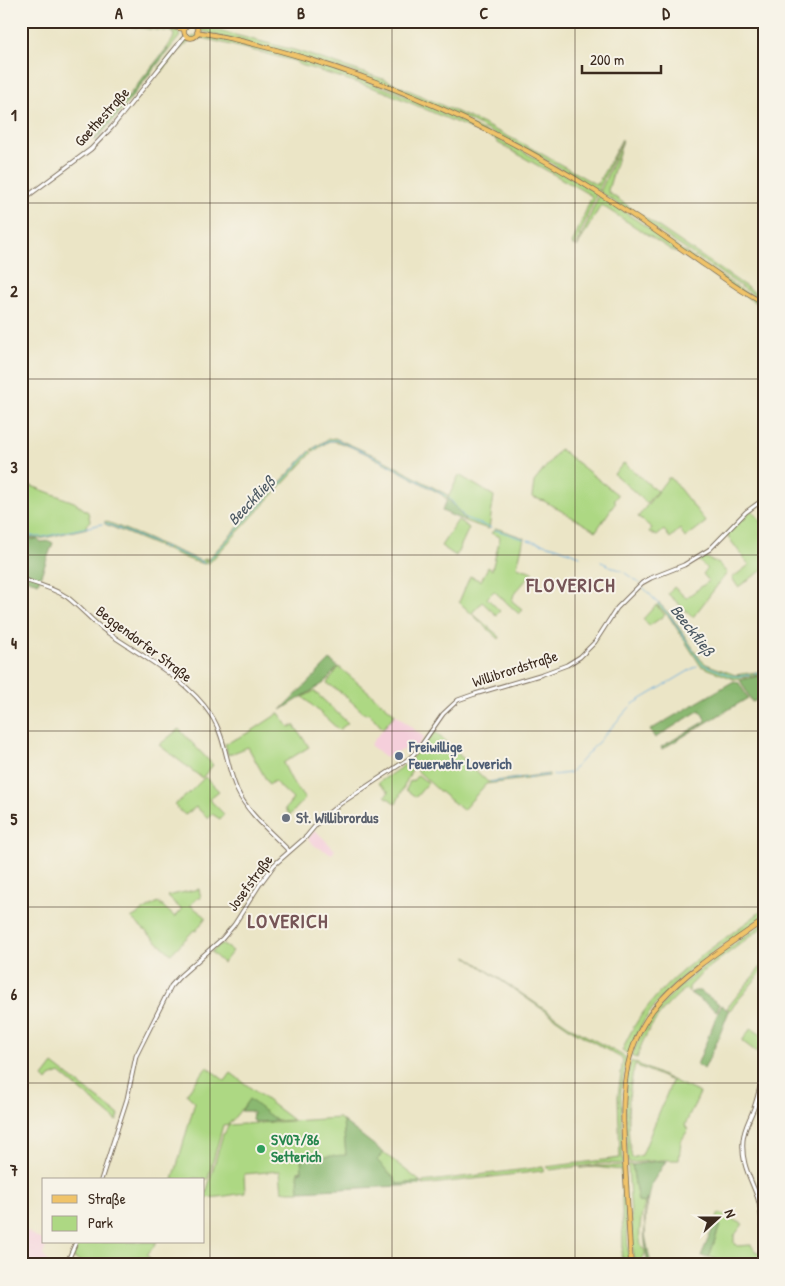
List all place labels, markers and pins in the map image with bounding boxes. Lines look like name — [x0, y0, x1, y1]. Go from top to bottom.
place label: Freiwillige Feuerwehr Loverich — [408, 736, 512, 774]
marker: Freiwillige Feuerwehr Loverich — [393, 750, 405, 762]
place label: St. Willibrordus — [296, 807, 379, 828]
marker: St. Willibrordus — [280, 812, 292, 824]
place label: SV07/86 Setterich — [271, 1129, 322, 1167]
marker: SV07/86 Setterich — [255, 1143, 267, 1155]

